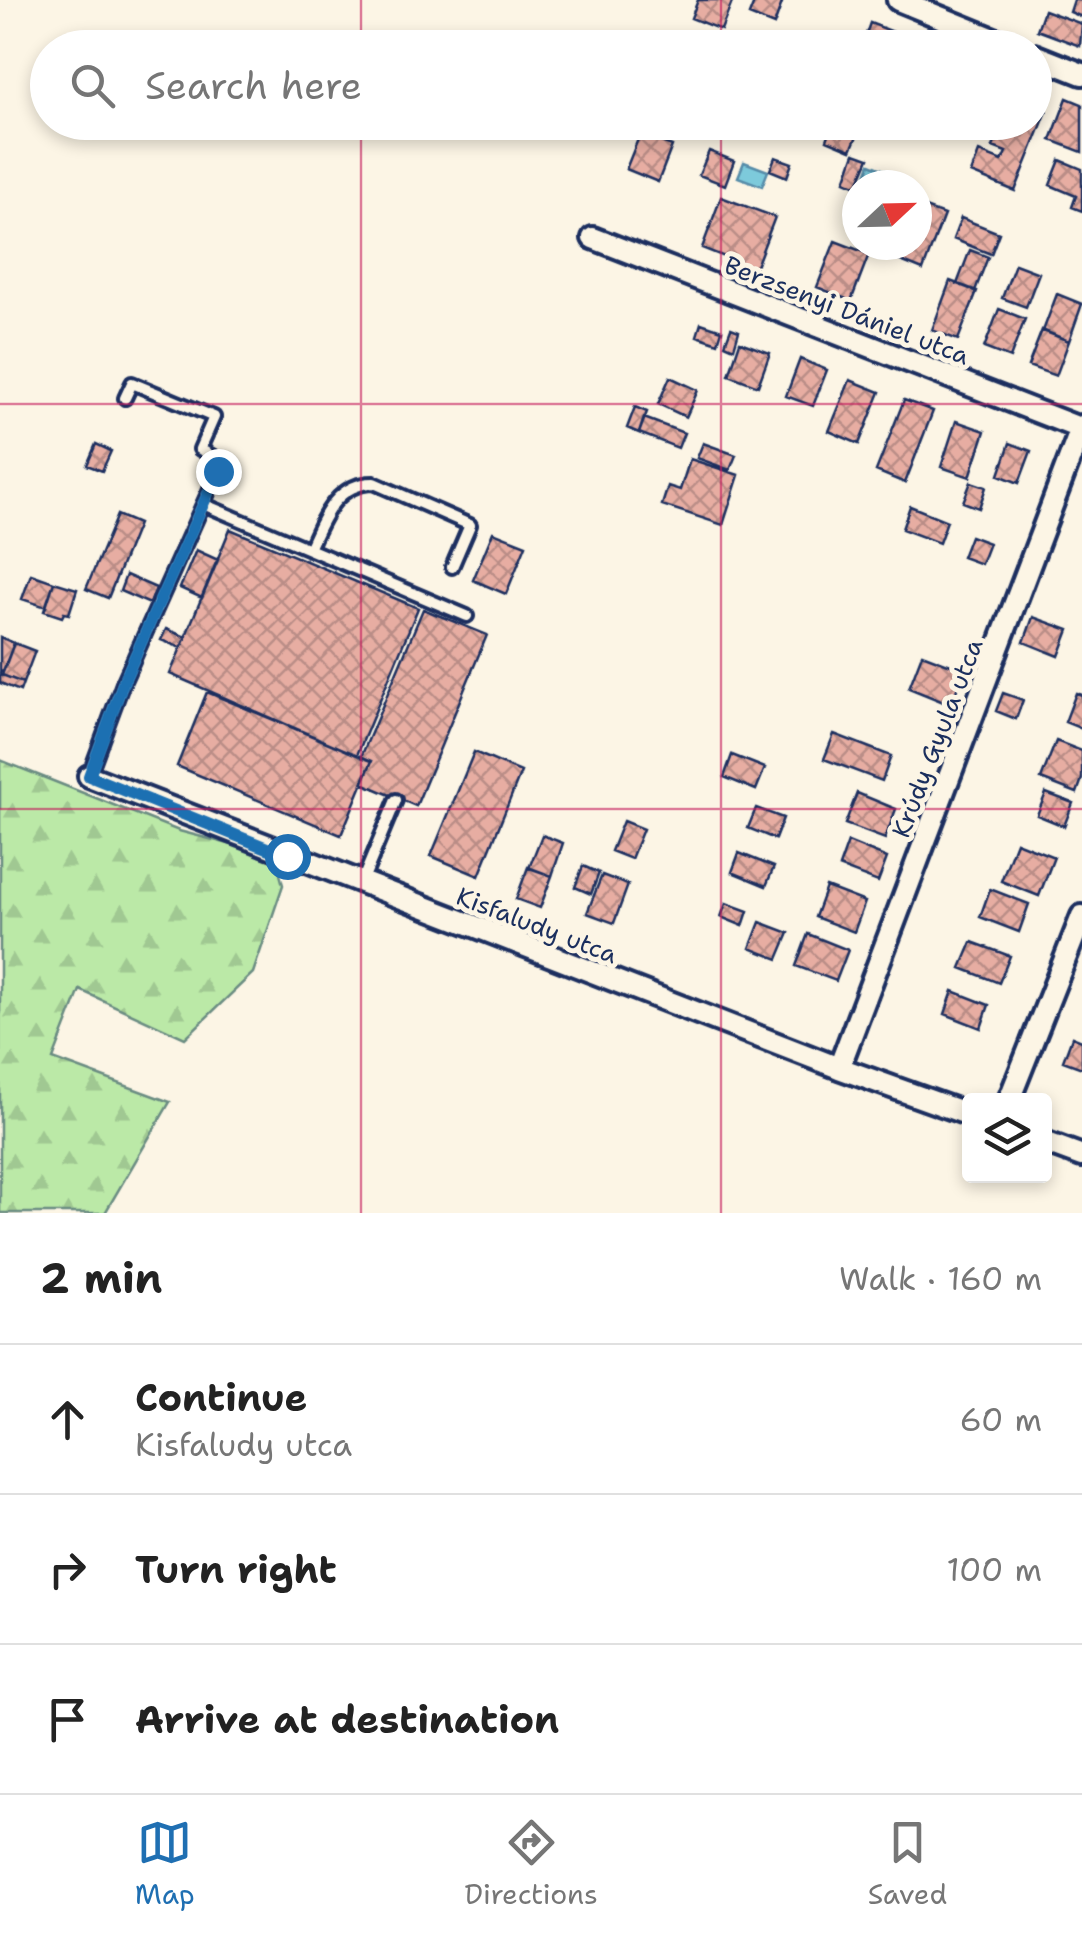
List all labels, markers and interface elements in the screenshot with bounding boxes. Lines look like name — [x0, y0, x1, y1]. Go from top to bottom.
search box — [30, 30, 1052, 140]
icon: search — [65, 58, 120, 113]
text: Search here — [145, 60, 362, 111]
north arrow — [842, 170, 932, 260]
street label: Berzsenyi Dániel utca — [720, 248, 975, 373]
route end — [196, 449, 242, 495]
street label: Krúdy Gyula utca — [883, 633, 991, 842]
route start — [265, 834, 311, 880]
street label: Kisfaludy utca — [452, 879, 623, 971]
map controls — [962, 1093, 1052, 1183]
button: layers — [962, 1093, 1052, 1183]
text: 2 min — [40, 1250, 162, 1306]
text: Walk · 160 m — [839, 1257, 1042, 1300]
text: Continue — [135, 1372, 307, 1423]
icon: ahead — [40, 1392, 95, 1447]
text: 60 m — [960, 1398, 1042, 1441]
text: Kisfaludy utca — [135, 1423, 352, 1466]
icon: right — [40, 1542, 95, 1597]
text: Turn right — [135, 1544, 337, 1595]
text: 100 m — [946, 1548, 1042, 1591]
icon: arrive — [40, 1692, 95, 1747]
text: Arrive at destination — [135, 1694, 559, 1745]
tab: Map — [135, 1815, 195, 1913]
tab: Directions — [464, 1815, 598, 1913]
tab: Saved — [868, 1815, 947, 1913]

